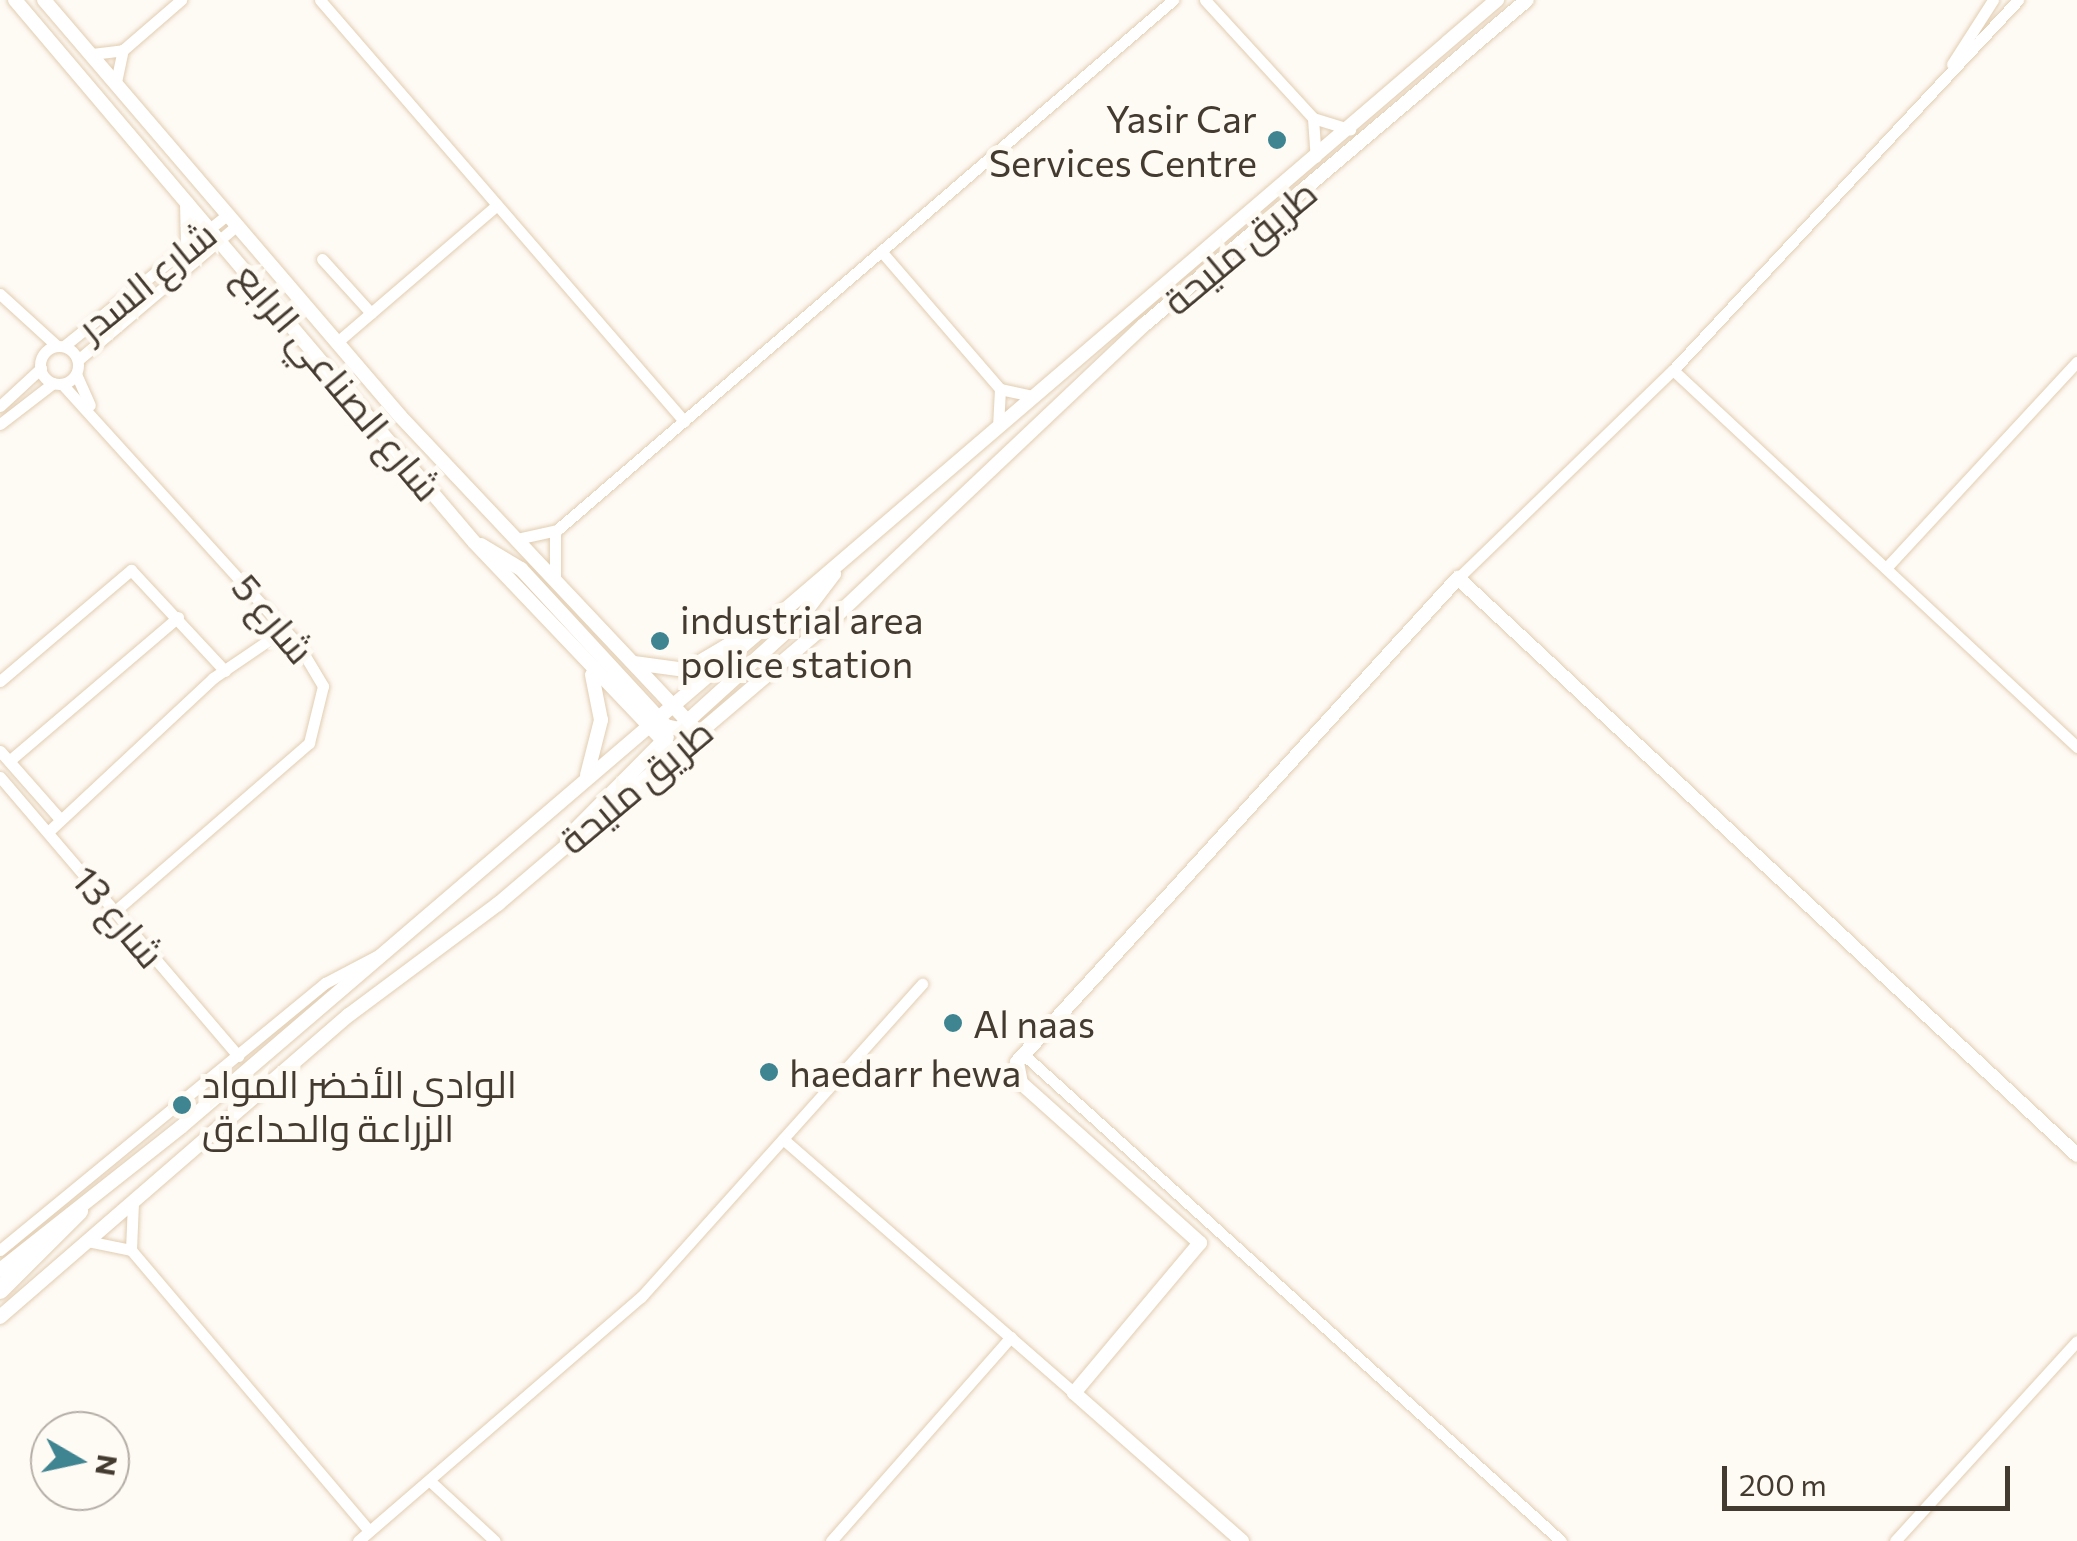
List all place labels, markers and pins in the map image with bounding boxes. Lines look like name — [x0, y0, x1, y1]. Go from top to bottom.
place label: Yasir Car Services Centre — [989, 95, 1257, 184]
marker: Yasir Car Services Centre — [1266, 129, 1288, 151]
place label: industrial area police station — [680, 596, 924, 686]
marker: industrial area police station — [649, 630, 671, 652]
place label: Al naas — [973, 1000, 1095, 1046]
marker: Al naas — [942, 1012, 964, 1034]
place label: haedarr hewa — [789, 1049, 1021, 1095]
place label: الوادى الأخضر المواد الزراعة والحداءق — [202, 1060, 517, 1150]
marker: haedarr hewa — [758, 1061, 780, 1083]
marker: الوادى الأخضر المواد الزراعة والحداءق — [171, 1094, 193, 1116]

